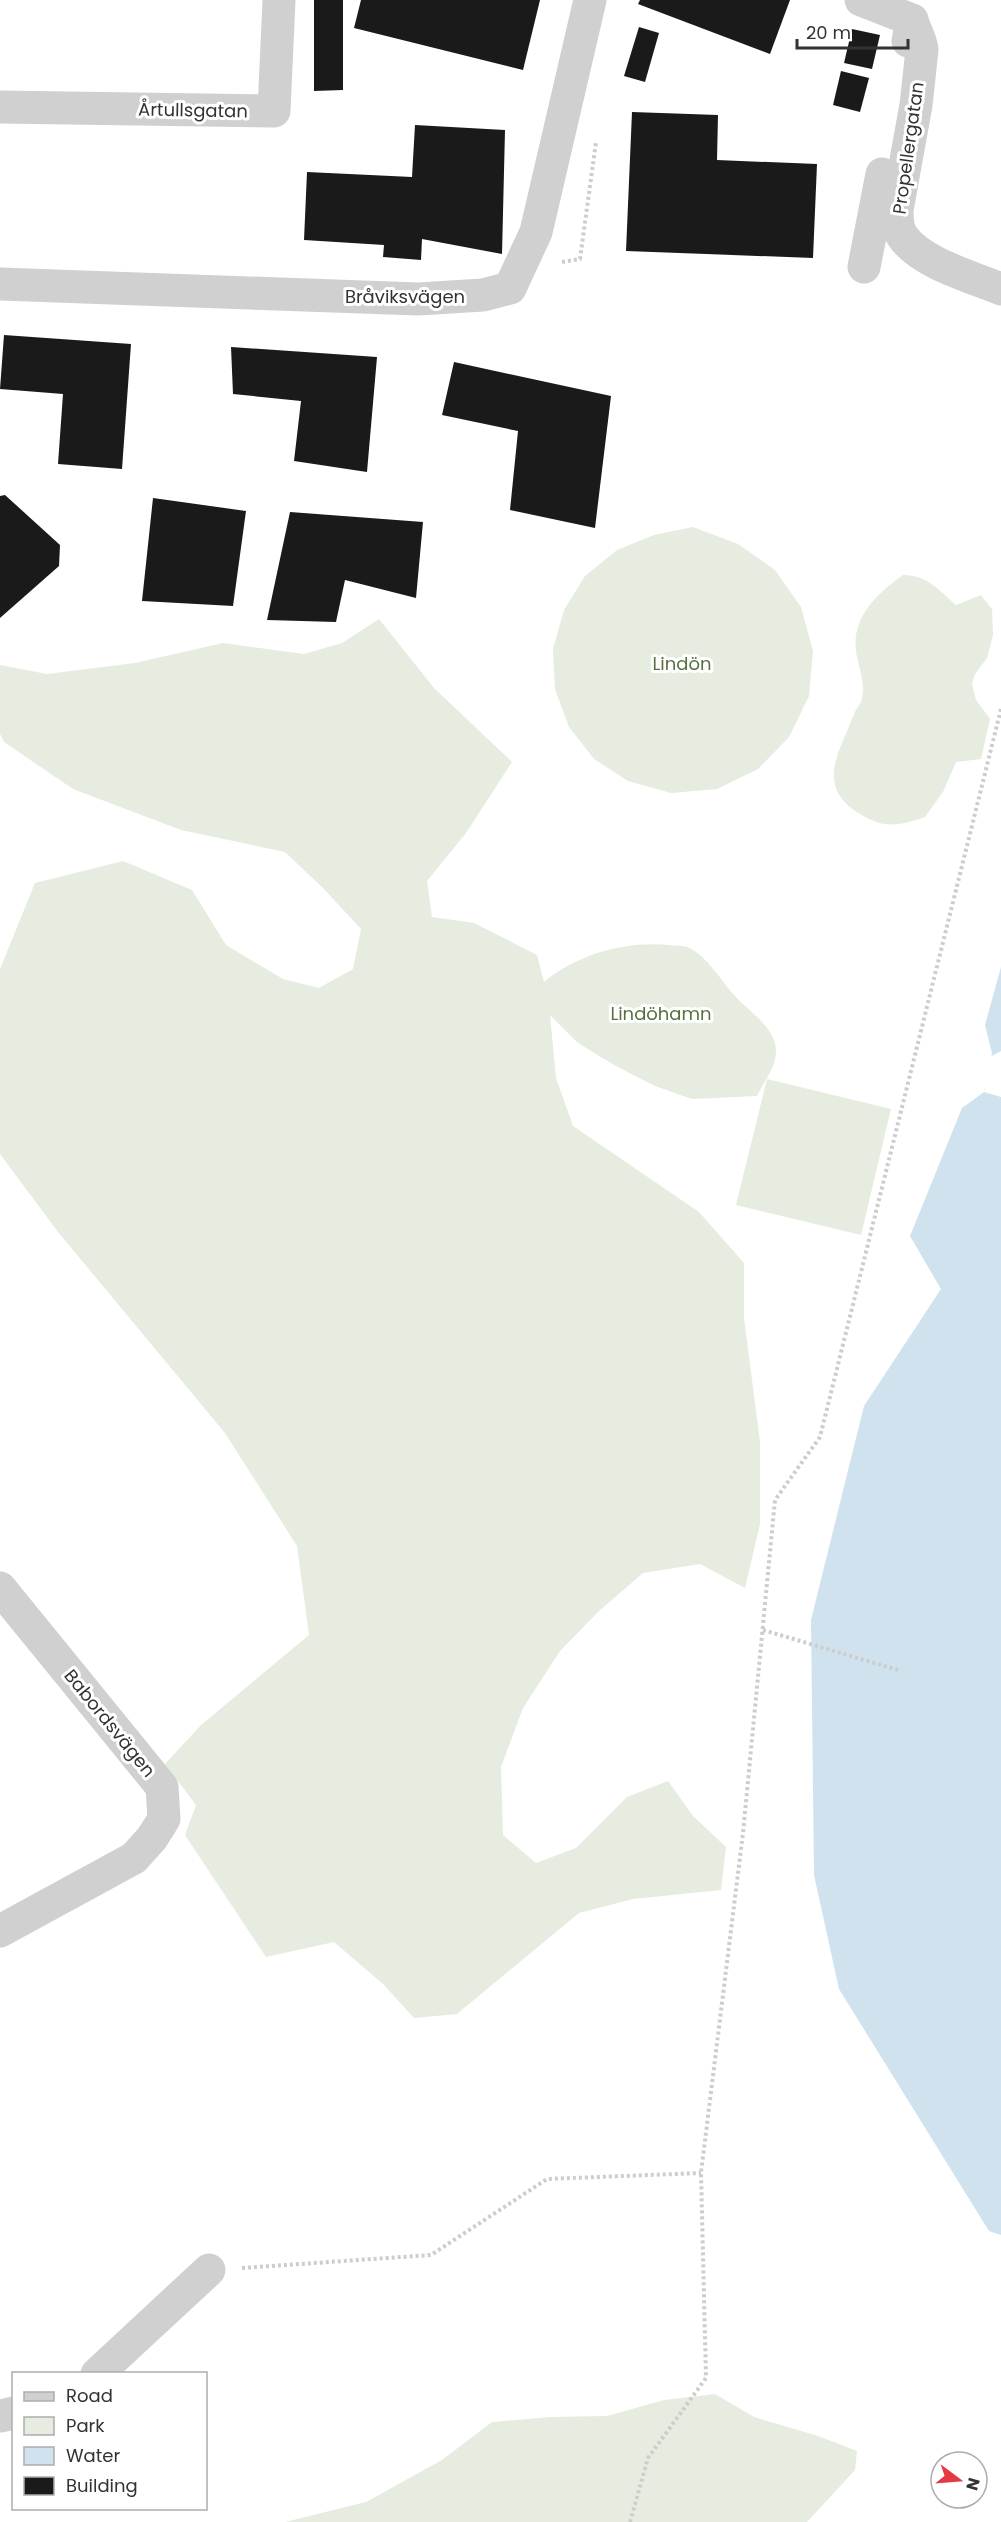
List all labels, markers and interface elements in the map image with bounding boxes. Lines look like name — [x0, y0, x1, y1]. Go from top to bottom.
scale bar — [797, 12, 908, 50]
text: 20 m — [806, 20, 851, 45]
street label: Propellergatan — [886, 80, 930, 216]
street label: Årtullsgatan — [138, 97, 248, 123]
street label: Bråviksvägen — [345, 284, 465, 309]
park label: Lindön — [653, 651, 711, 676]
park label: Lindöhamn — [610, 1001, 712, 1026]
street label: Babordsvägen — [59, 1664, 161, 1782]
legend — [12, 2372, 207, 2510]
text: Road — [66, 2383, 113, 2408]
text: Park — [66, 2413, 105, 2438]
text: Water — [66, 2443, 120, 2468]
north arrow — [929, 2450, 989, 2510]
text: Building — [66, 2473, 138, 2498]
text: N — [960, 2475, 986, 2493]

